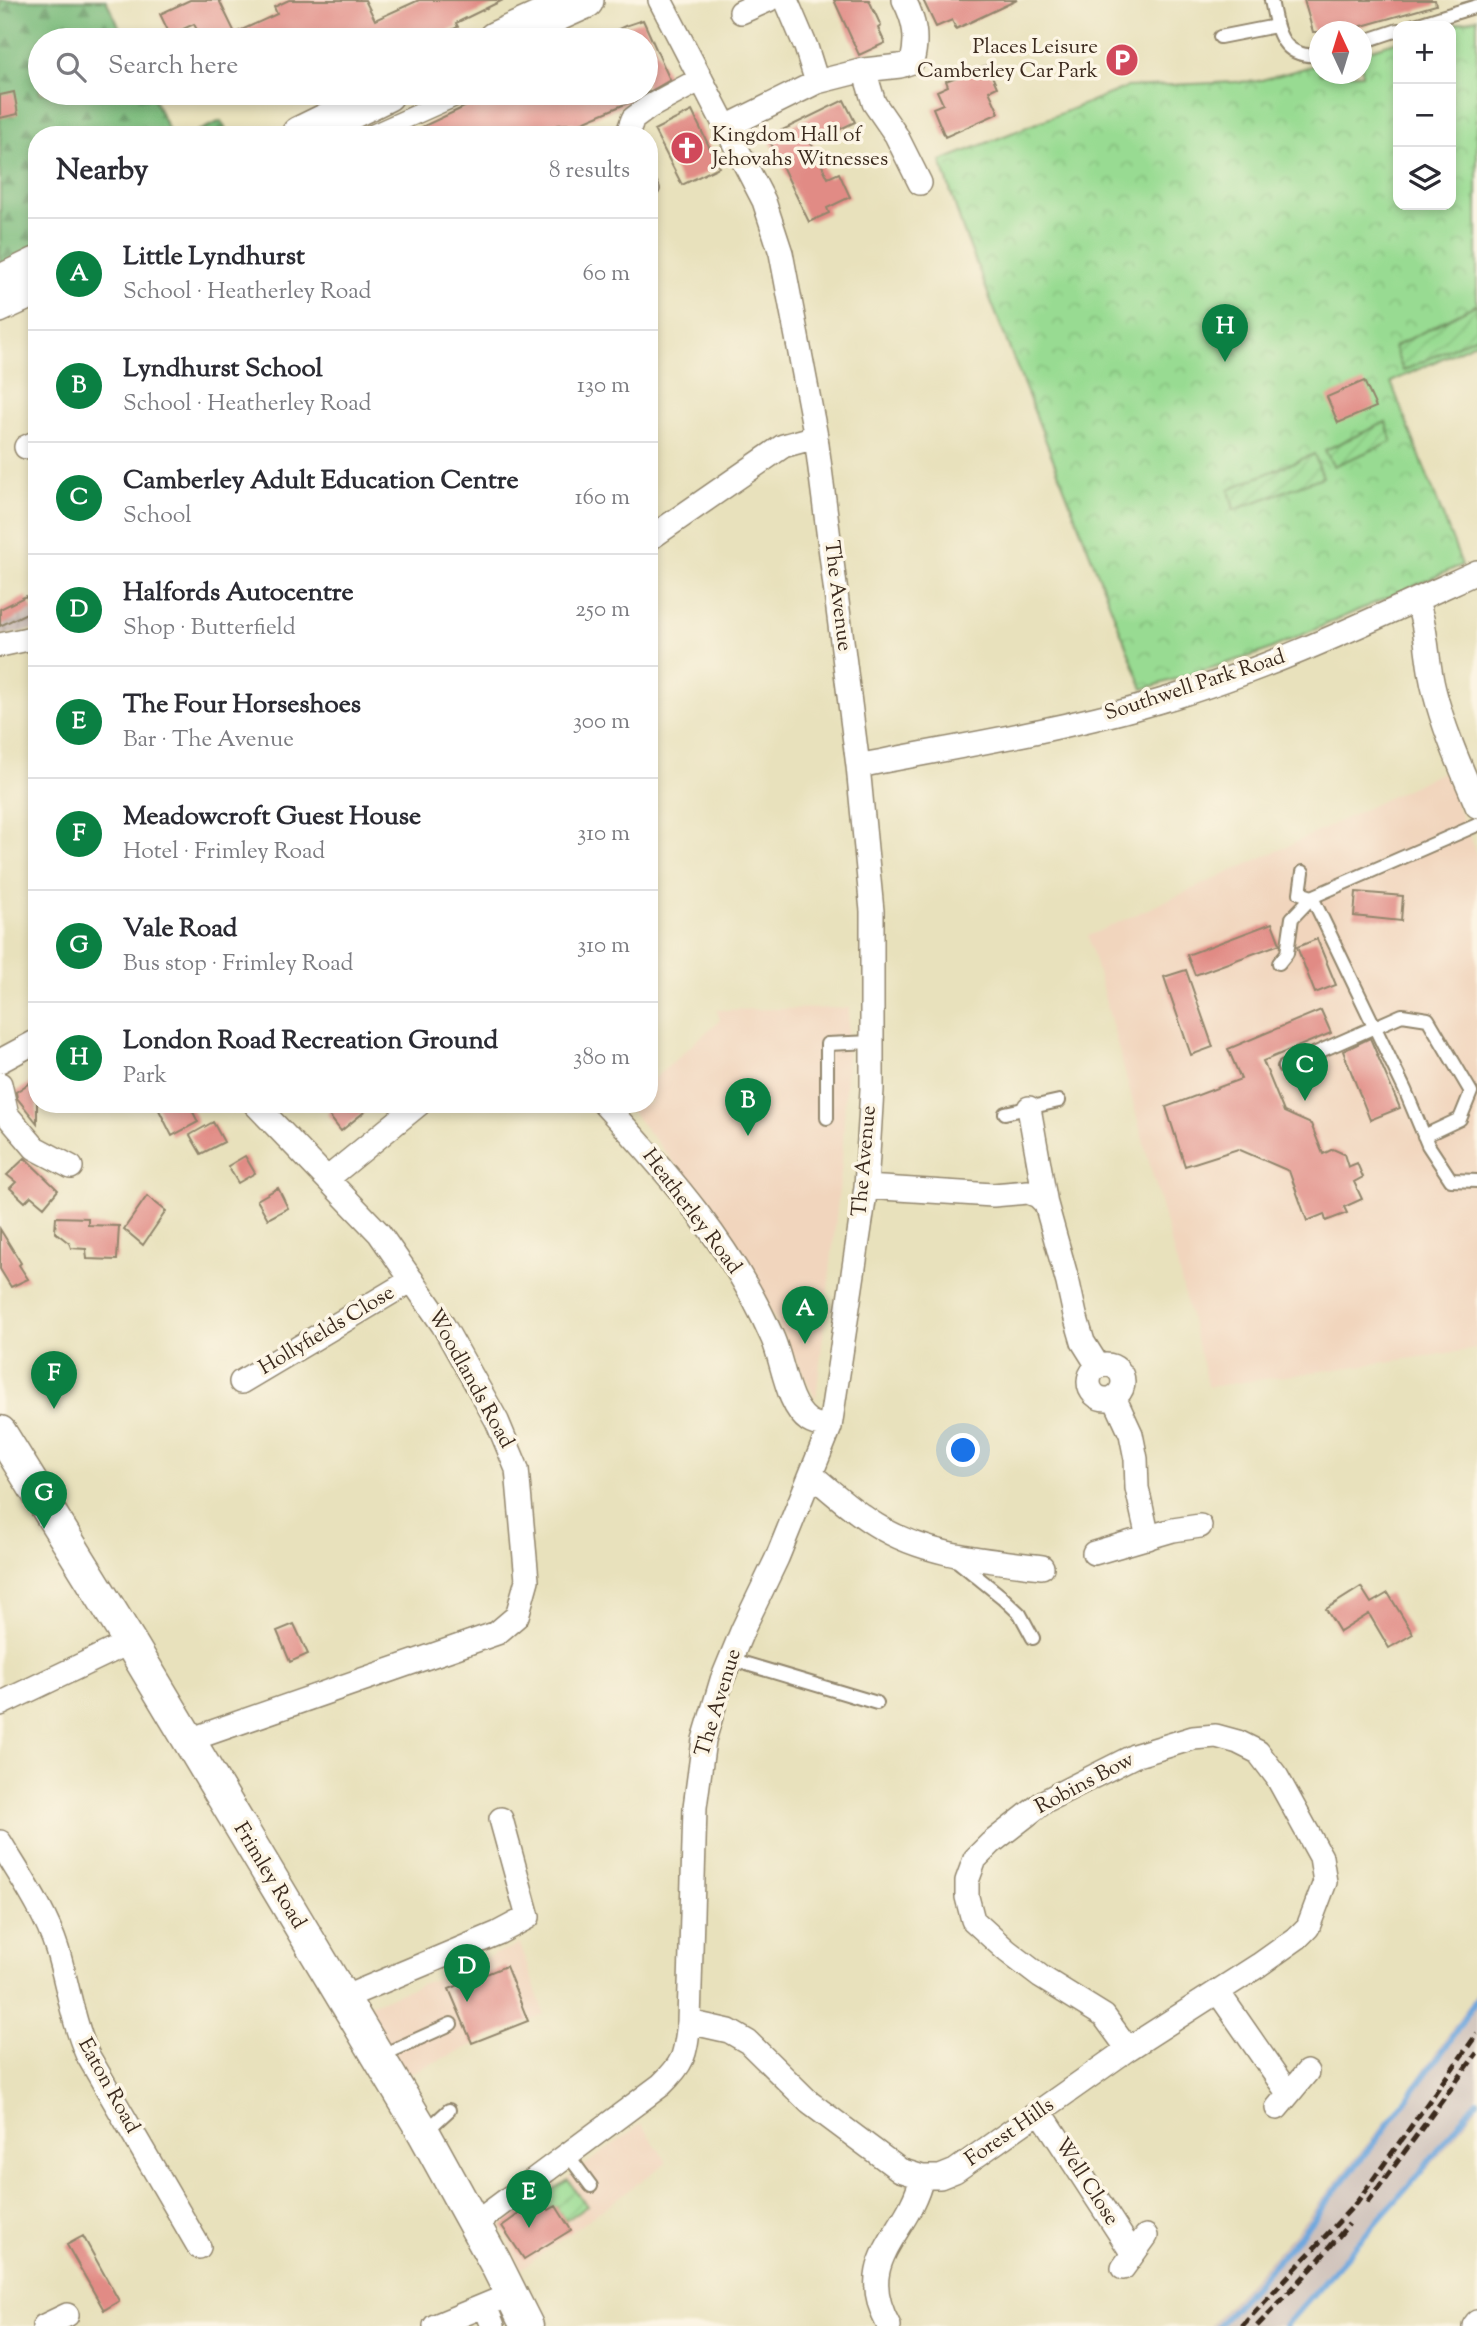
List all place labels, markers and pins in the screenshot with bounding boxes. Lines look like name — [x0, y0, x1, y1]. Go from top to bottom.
place label: Places Leisure Camberley Car Park — [917, 33, 1099, 87]
parking icon: Places Leisure Camberley Car Park — [1103, 41, 1141, 79]
place label: Kingdom Hall of Jehovahs Witnesses — [711, 121, 888, 175]
church icon: Kingdom Hall of Jehovahs Witnesses — [668, 129, 706, 167]
pin: H — [1202, 304, 1248, 362]
pin: C — [1282, 1043, 1328, 1101]
pin: B — [725, 1078, 771, 1136]
pin: A — [782, 1286, 828, 1344]
pin: F — [31, 1351, 77, 1409]
pin: G — [21, 1471, 67, 1529]
pin: D — [444, 1944, 490, 2002]
pin: E — [506, 2170, 552, 2228]

